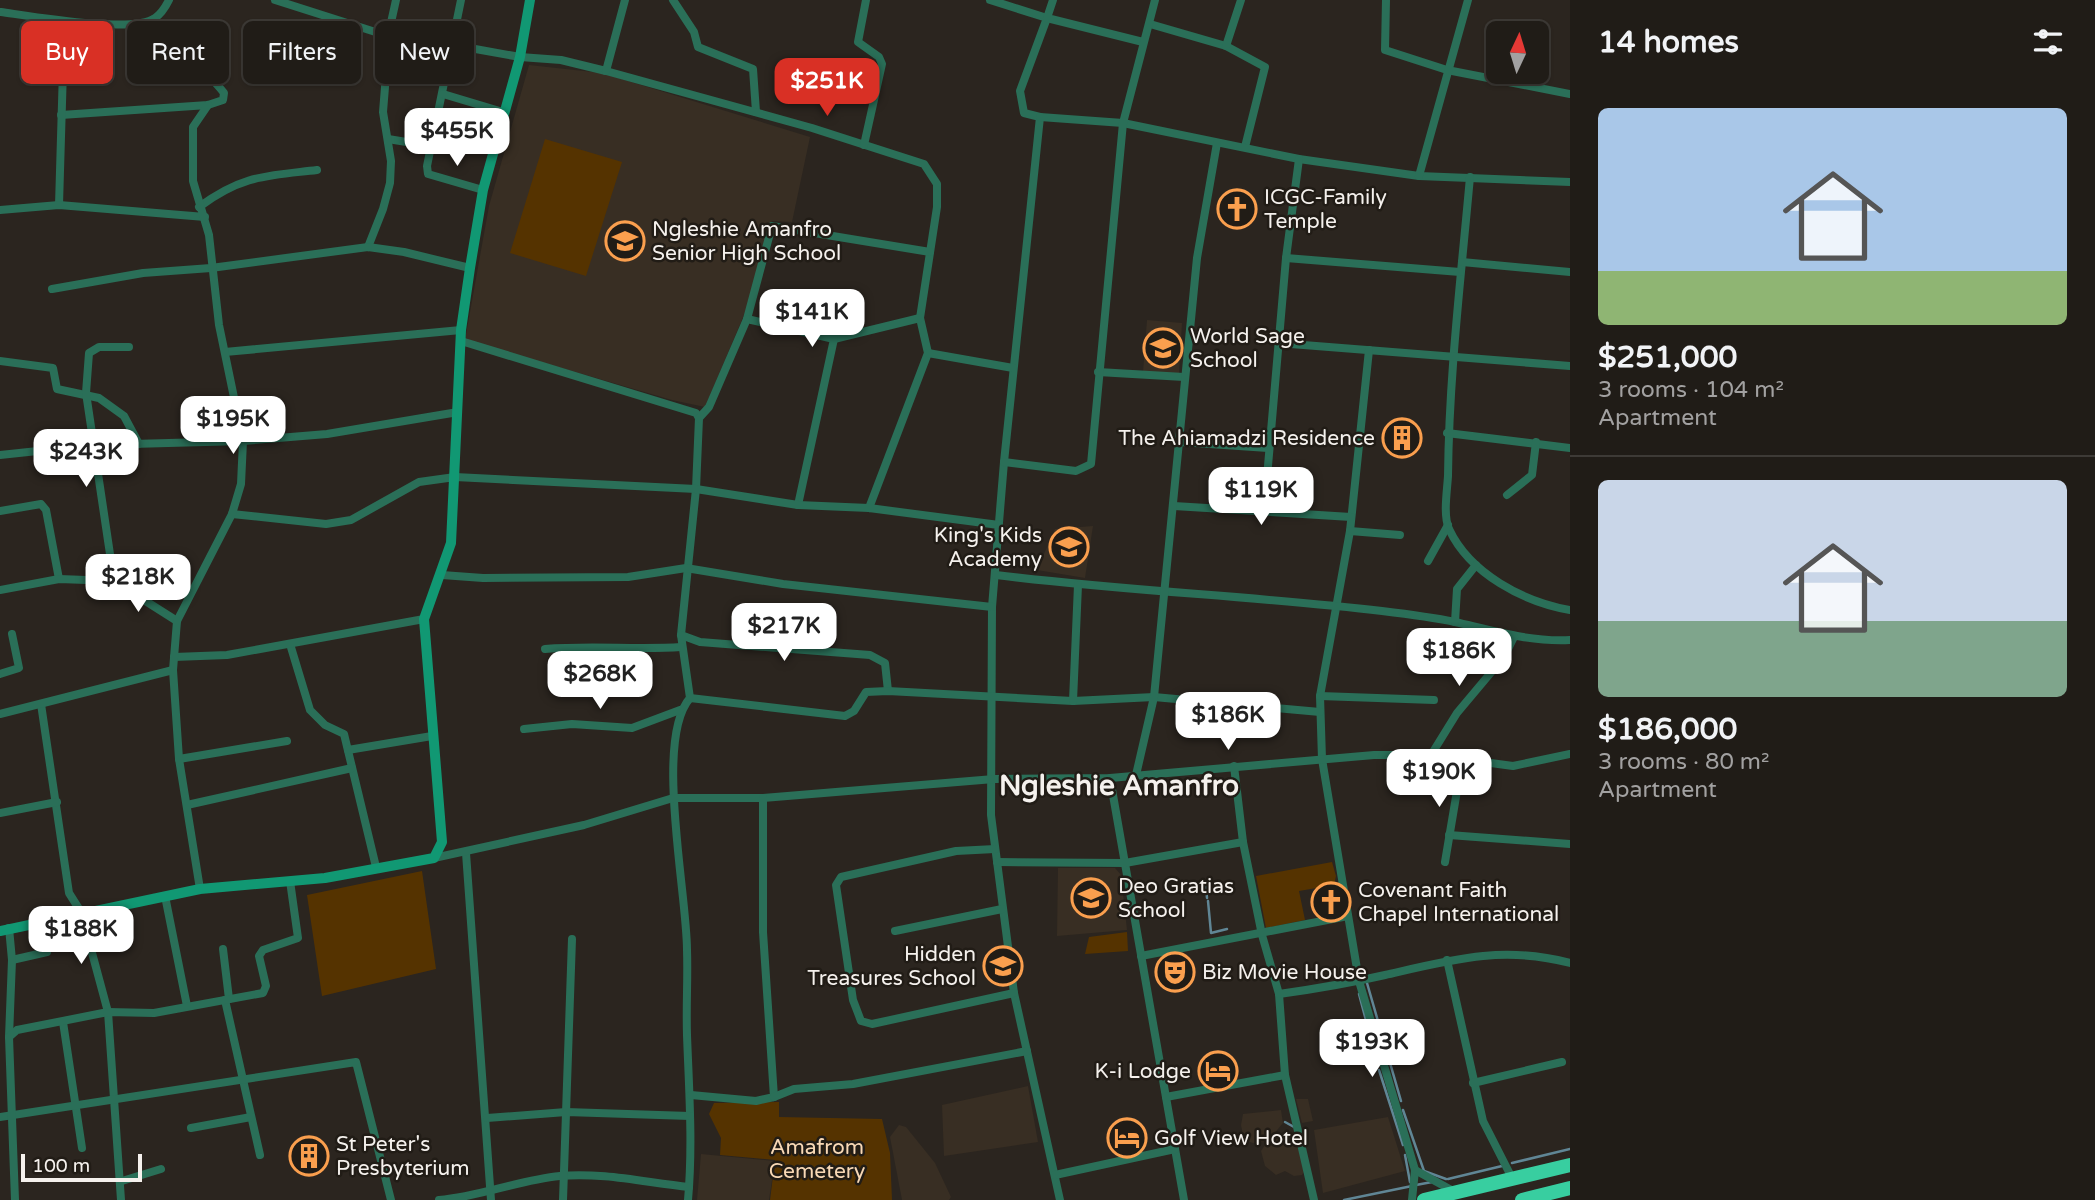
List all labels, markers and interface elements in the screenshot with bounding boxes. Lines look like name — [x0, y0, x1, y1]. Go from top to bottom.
chip: Buy — [21, 21, 113, 84]
chip: Rent — [127, 21, 229, 84]
chip: Filters — [243, 21, 361, 84]
chip: New — [375, 21, 474, 84]
north arrow — [1486, 21, 1549, 84]
map controls — [1486, 21, 1549, 84]
icon: filters — [2029, 23, 2067, 61]
text: 14 homes — [1598, 24, 1739, 61]
pin: $251K — [778, 58, 876, 118]
text: $251K — [791, 67, 863, 95]
pin: $455K — [408, 108, 506, 168]
text: $455K — [421, 117, 493, 145]
icon: home — [1770, 153, 1896, 279]
place label: ICGC-Family Temple — [1264, 185, 1387, 234]
church icon: ICGC-Family Temple — [1216, 188, 1258, 230]
place label: Ngleshie Amanfro Senior High School — [652, 217, 841, 266]
school or university icon: Ngleshie Amanfro Senior High School — [604, 220, 646, 262]
pin: $141K — [763, 290, 861, 349]
text: $141K — [776, 298, 848, 326]
place label: World Sage School — [1190, 324, 1305, 373]
school or university icon: World Sage School — [1142, 327, 1184, 369]
text: $251,000 — [1598, 339, 1737, 376]
text: 3 rooms · 104 m² — [1598, 376, 1784, 404]
pin: $195K — [184, 396, 282, 456]
text: Apartment — [1598, 404, 1717, 432]
text: $195K — [197, 405, 269, 433]
building icon: The Ahiamadzi Residence — [1381, 417, 1423, 459]
place label: The Ahiamadzi Residence — [1118, 426, 1375, 451]
pin: $243K — [37, 430, 135, 489]
text: $243K — [50, 438, 122, 466]
pin: $119K — [1212, 468, 1310, 527]
text: $119K — [1225, 476, 1297, 504]
place label: King's Kids Academy — [934, 523, 1042, 572]
icon: home — [1770, 525, 1896, 651]
school or university icon: King's Kids Academy — [1048, 526, 1090, 568]
pin: $218K — [89, 554, 187, 614]
text: $218K — [102, 563, 174, 591]
pin: $217K — [735, 604, 833, 663]
text: $217K — [748, 612, 820, 640]
pin: $186K — [1410, 628, 1508, 688]
text: $186K — [1423, 637, 1495, 665]
pin: $268K — [551, 652, 649, 711]
text: $268K — [564, 660, 636, 688]
pin: $186K — [1179, 692, 1277, 752]
text: $186K — [1192, 701, 1264, 729]
text: $186,000 — [1598, 711, 1737, 748]
text: 3 rooms · 80 m² — [1598, 748, 1769, 776]
pin: $190K — [1390, 750, 1488, 809]
text: $190K — [1403, 758, 1475, 786]
district label: Ngleshie Amanfro — [999, 769, 1239, 803]
text: Apartment — [1598, 776, 1717, 804]
place label: Deo Gratias School — [1118, 874, 1234, 923]
school or university icon: Deo Gratias School — [1070, 877, 1112, 919]
place label: Covenant Faith Chapel International — [1358, 878, 1559, 927]
church icon: Covenant Faith Chapel International — [1310, 881, 1352, 923]
pin: $188K — [32, 906, 130, 966]
text: $188K — [45, 915, 117, 943]
place label: Hidden Treasures School — [807, 942, 976, 991]
school or university icon: Hidden Treasures School — [982, 945, 1024, 987]
theatre icon: Biz Movie House — [1154, 951, 1196, 993]
place label: Biz Movie House — [1202, 960, 1367, 985]
pin: $193K — [1323, 1020, 1421, 1079]
text: $193K — [1336, 1028, 1408, 1056]
hotel icon: K-i Lodge — [1197, 1050, 1239, 1092]
place label: K-i Lodge — [1094, 1059, 1191, 1084]
hotel icon: Golf View Hotel — [1106, 1117, 1148, 1159]
place label: Golf View Hotel — [1154, 1126, 1308, 1151]
place label: St Peter's Presbyterium — [336, 1132, 470, 1181]
building icon: St Peter's Presbyterium — [288, 1135, 330, 1177]
park label: Amafrom Cemetery — [769, 1135, 865, 1184]
scale bar — [21, 1151, 142, 1183]
text: 100 m — [32, 1155, 90, 1177]

